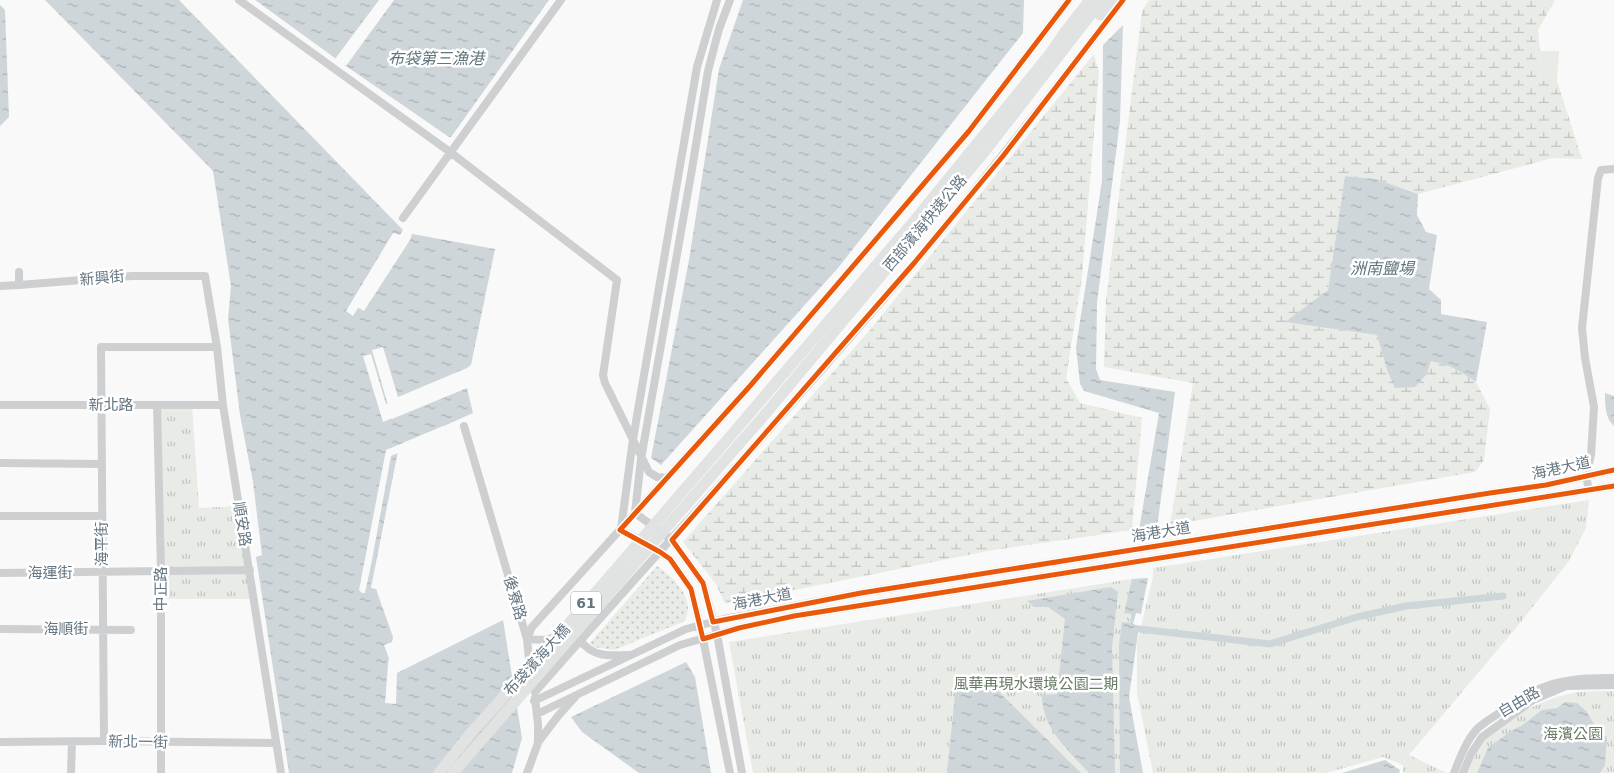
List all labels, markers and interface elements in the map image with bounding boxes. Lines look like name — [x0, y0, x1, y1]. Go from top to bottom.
water label: 布袋第三漁港 — [388, 49, 486, 68]
street label: 西部濱海快速公路 — [880, 171, 970, 275]
water label: 洲南鹽場 — [1350, 259, 1416, 278]
street label: 新興街 — [79, 267, 125, 289]
street label: 新北路 — [88, 396, 134, 414]
street label: 海港大道 — [1530, 453, 1592, 483]
street label: 順安路 — [230, 500, 254, 548]
street label: 海港大道 — [1130, 518, 1192, 546]
street label: 海平街 — [93, 521, 111, 567]
street label: 海運街 — [27, 564, 73, 582]
street label: 中正路 — [152, 566, 170, 612]
street label: 後寮路 — [500, 574, 530, 622]
street label: 海港大道 — [731, 584, 793, 614]
road number: 61 — [571, 592, 601, 614]
street label: 海順街 — [43, 620, 89, 638]
street label: 布袋濱海大橋 — [500, 621, 574, 699]
park label: 風華再現水環境公園二期 — [953, 675, 1119, 693]
street label: 自由路 — [1495, 683, 1543, 721]
park label: 海濱公園 — [1543, 725, 1603, 743]
street label: 新北一街 — [108, 732, 168, 752]

